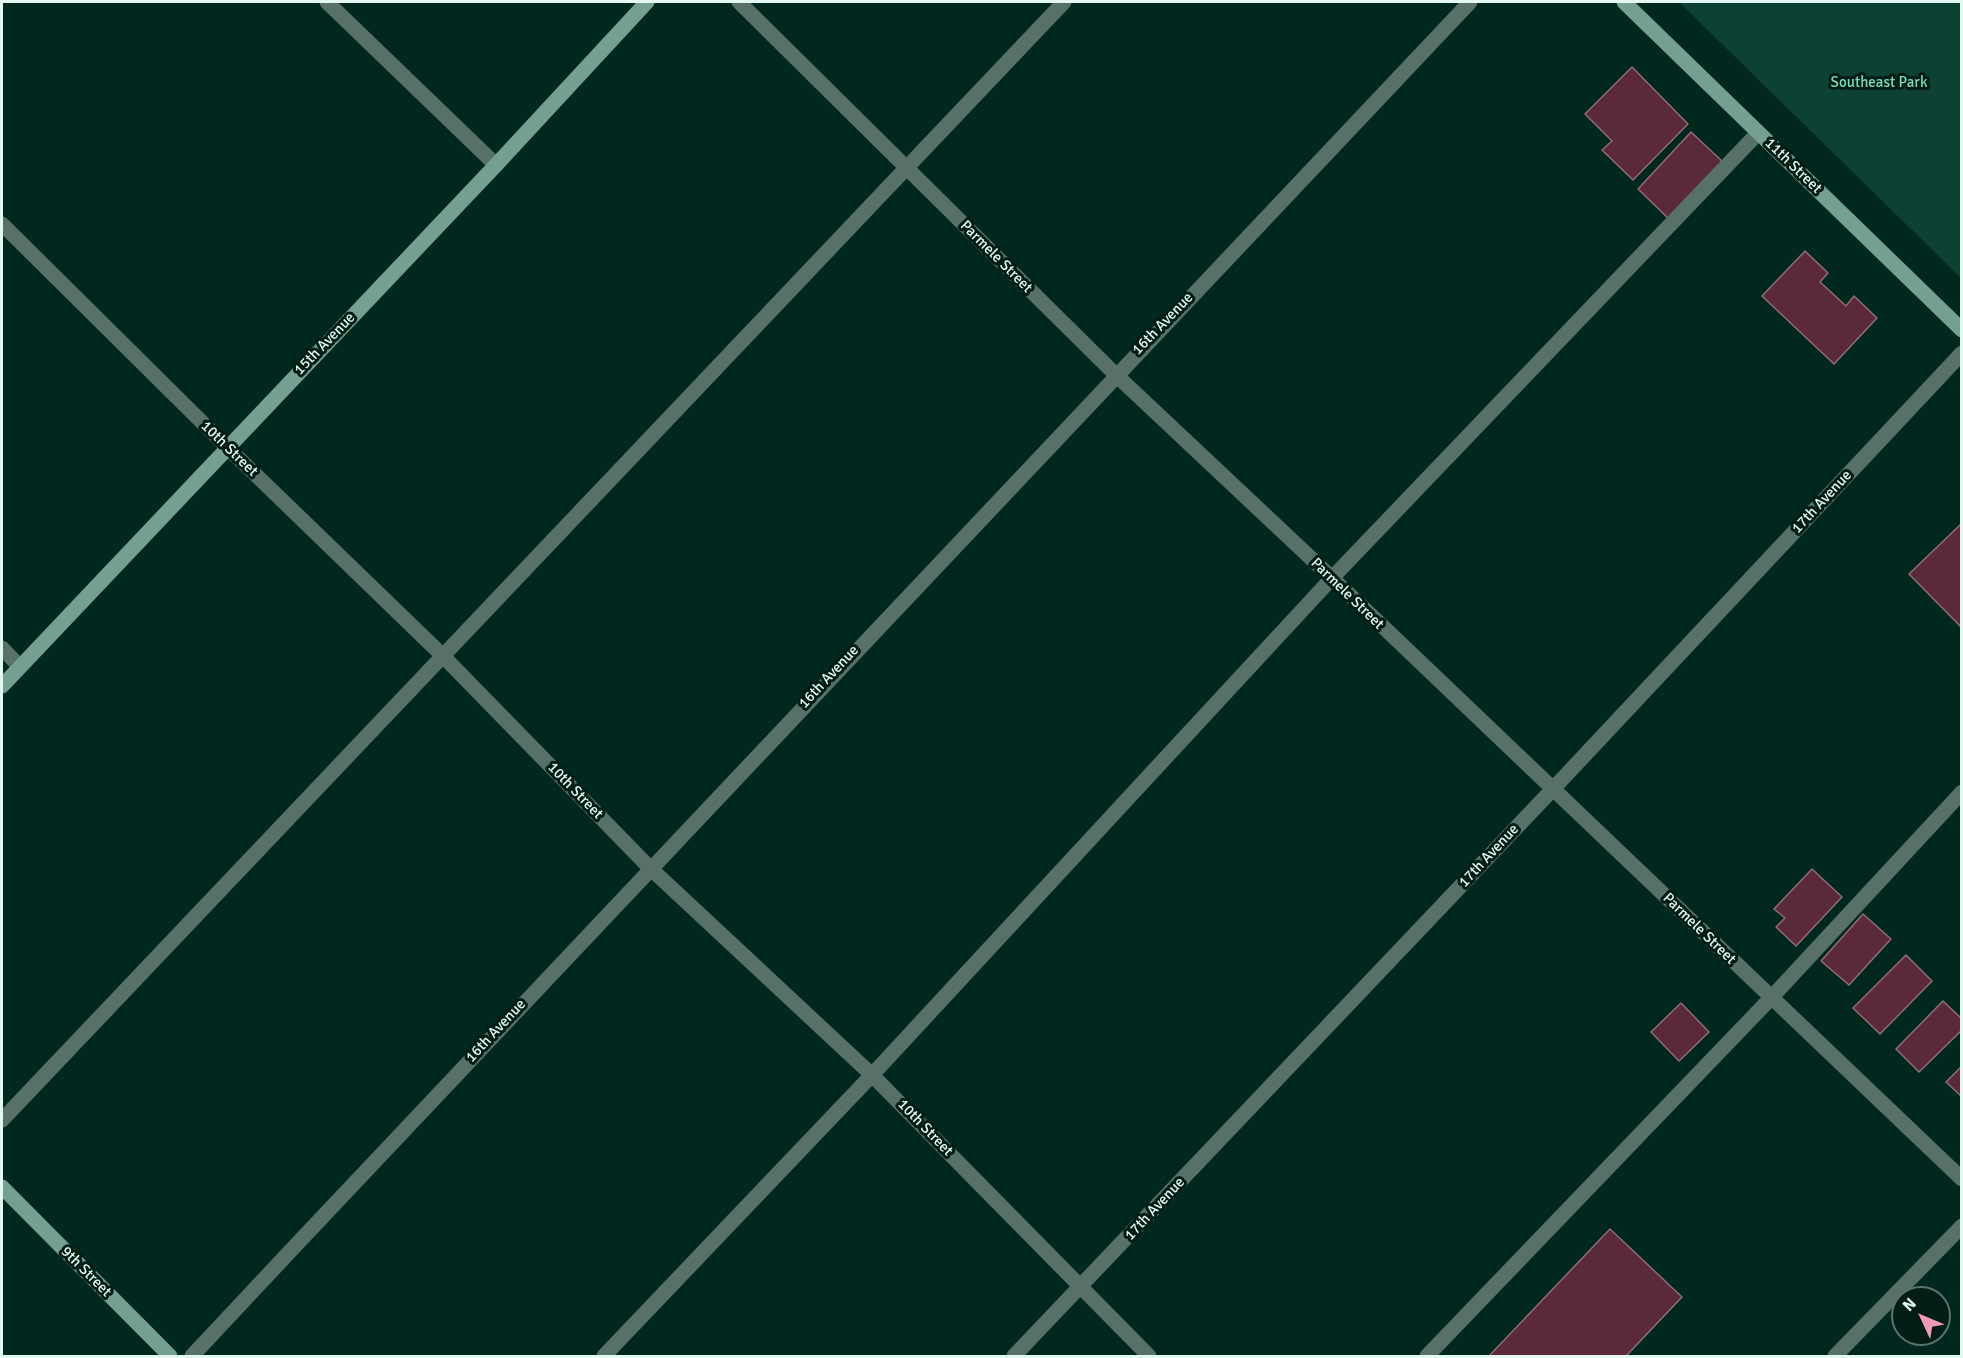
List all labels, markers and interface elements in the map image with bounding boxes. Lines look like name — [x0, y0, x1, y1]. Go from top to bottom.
park label: Southeast Park — [1831, 74, 1927, 92]
street label: 11th Street — [1761, 135, 1825, 197]
street label: Parmele Street — [956, 217, 1036, 297]
street label: 16th Avenue — [1129, 289, 1197, 359]
street label: 15th Avenue — [291, 309, 359, 379]
street label: 10th Street — [197, 418, 261, 480]
street label: 17th Avenue — [1788, 467, 1856, 537]
street label: Parmele Street — [1307, 555, 1387, 633]
street label: 16th Avenue — [795, 642, 863, 712]
street label: 10th Street — [544, 759, 606, 823]
street label: 17th Avenue — [1455, 821, 1523, 891]
street label: Parmele Street — [1659, 890, 1739, 968]
street label: 16th Avenue — [462, 996, 530, 1066]
street label: 10th Street — [894, 1096, 956, 1160]
street label: 17th Avenue — [1121, 1174, 1189, 1244]
street label: 9th Street — [57, 1243, 115, 1301]
north arrow — [1891, 1286, 1951, 1346]
text: N — [1898, 1294, 1921, 1316]

